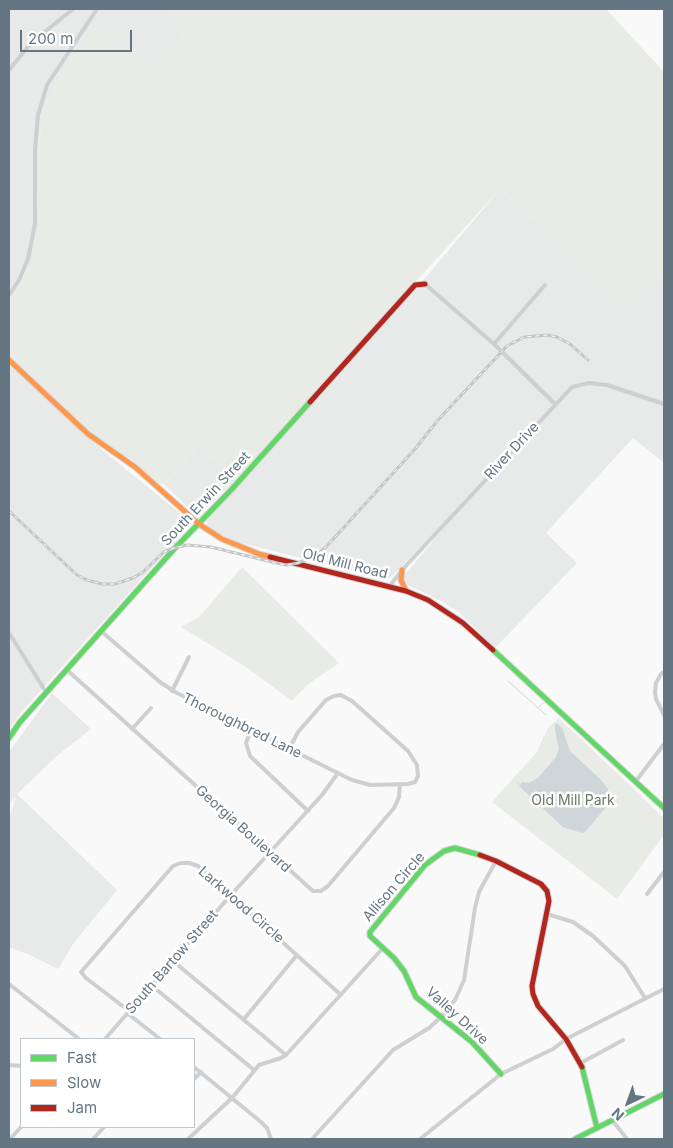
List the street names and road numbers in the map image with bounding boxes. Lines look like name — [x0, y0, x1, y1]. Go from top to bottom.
street label: River Drive — [481, 419, 543, 483]
street label: South Erwin Street — [158, 448, 254, 550]
street label: Old Mill Road — [301, 545, 389, 583]
street label: Thoroughbred Lane — [180, 690, 304, 762]
street label: Georgia Boulevard — [192, 782, 294, 876]
street label: Allison Circle — [359, 849, 429, 925]
street label: Larkwood Circle — [195, 863, 287, 947]
street label: South Bartow Street — [122, 907, 222, 1017]
street label: Valley Drive — [422, 984, 492, 1048]

